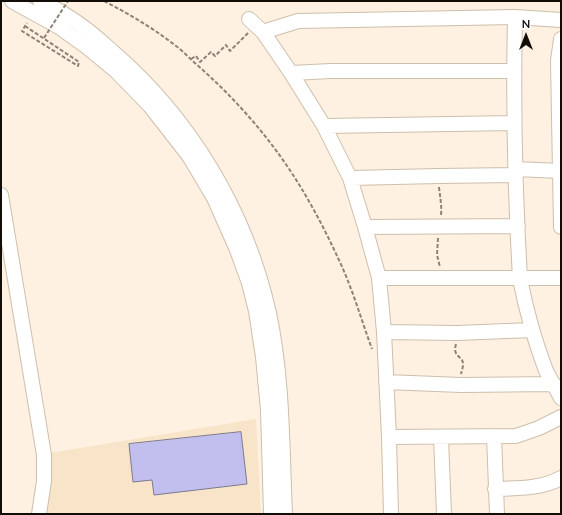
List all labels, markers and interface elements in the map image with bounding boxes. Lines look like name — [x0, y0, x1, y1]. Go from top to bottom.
north arrow — [506, 16, 546, 56]
text: N — [522, 17, 530, 30]

